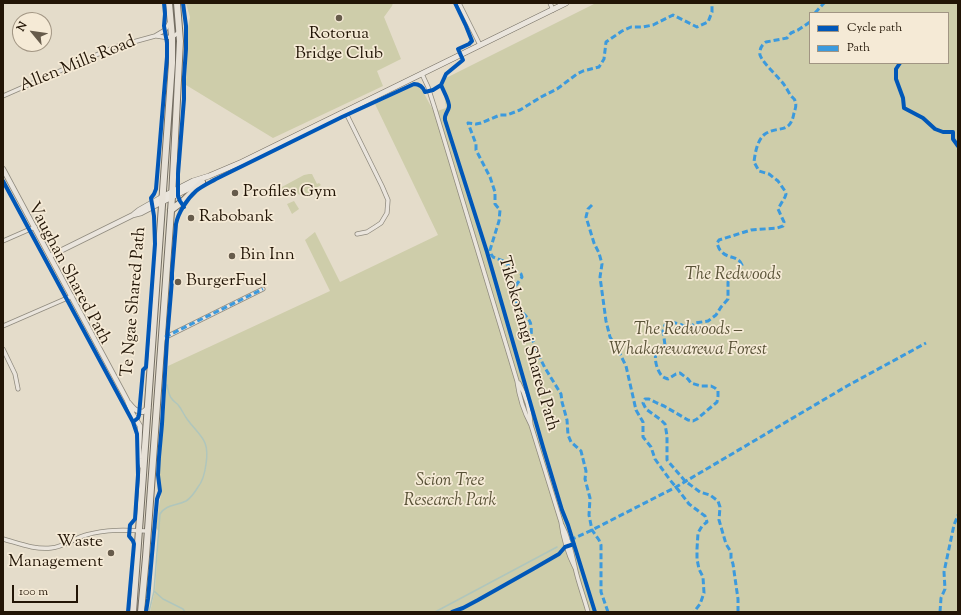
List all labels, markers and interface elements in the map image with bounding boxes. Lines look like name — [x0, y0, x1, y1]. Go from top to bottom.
north arrow — [12, 12, 52, 52]
legend — [809, 12, 949, 64]
marker: Rotorua Bridge Club — [334, 13, 344, 23]
text: N — [13, 19, 32, 34]
text: Cycle path — [847, 19, 902, 37]
place label: Rotorua Bridge Club — [295, 25, 383, 65]
street label: Allen Mills Road — [17, 32, 139, 98]
text: Path — [847, 39, 870, 57]
place label: Profiles Gym — [243, 183, 336, 203]
marker: Profiles Gym — [230, 188, 240, 198]
street label: Vaughan Shared Path — [22, 199, 114, 349]
place label: Rabobank — [199, 208, 274, 228]
marker: Rabobank — [186, 213, 196, 223]
street label: Te Ngae Shared Path — [118, 226, 152, 378]
place label: Bin Inn — [240, 246, 295, 266]
marker: Bin Inn — [227, 251, 237, 261]
street label: Tikokorangi Shared Path — [492, 254, 562, 434]
park label: The Redwoods — [685, 266, 781, 286]
place label: BurgerFuel — [186, 272, 267, 292]
marker: BurgerFuel — [173, 277, 183, 287]
park label: The Redwoods – Whakarewarewa Forest — [609, 321, 767, 361]
park label: Scion Tree Research Park — [404, 472, 496, 512]
place label: Waste Management — [8, 533, 103, 573]
marker: Waste Management — [106, 548, 116, 558]
scale bar — [14, 577, 80, 603]
text: 100 m — [19, 583, 48, 601]

